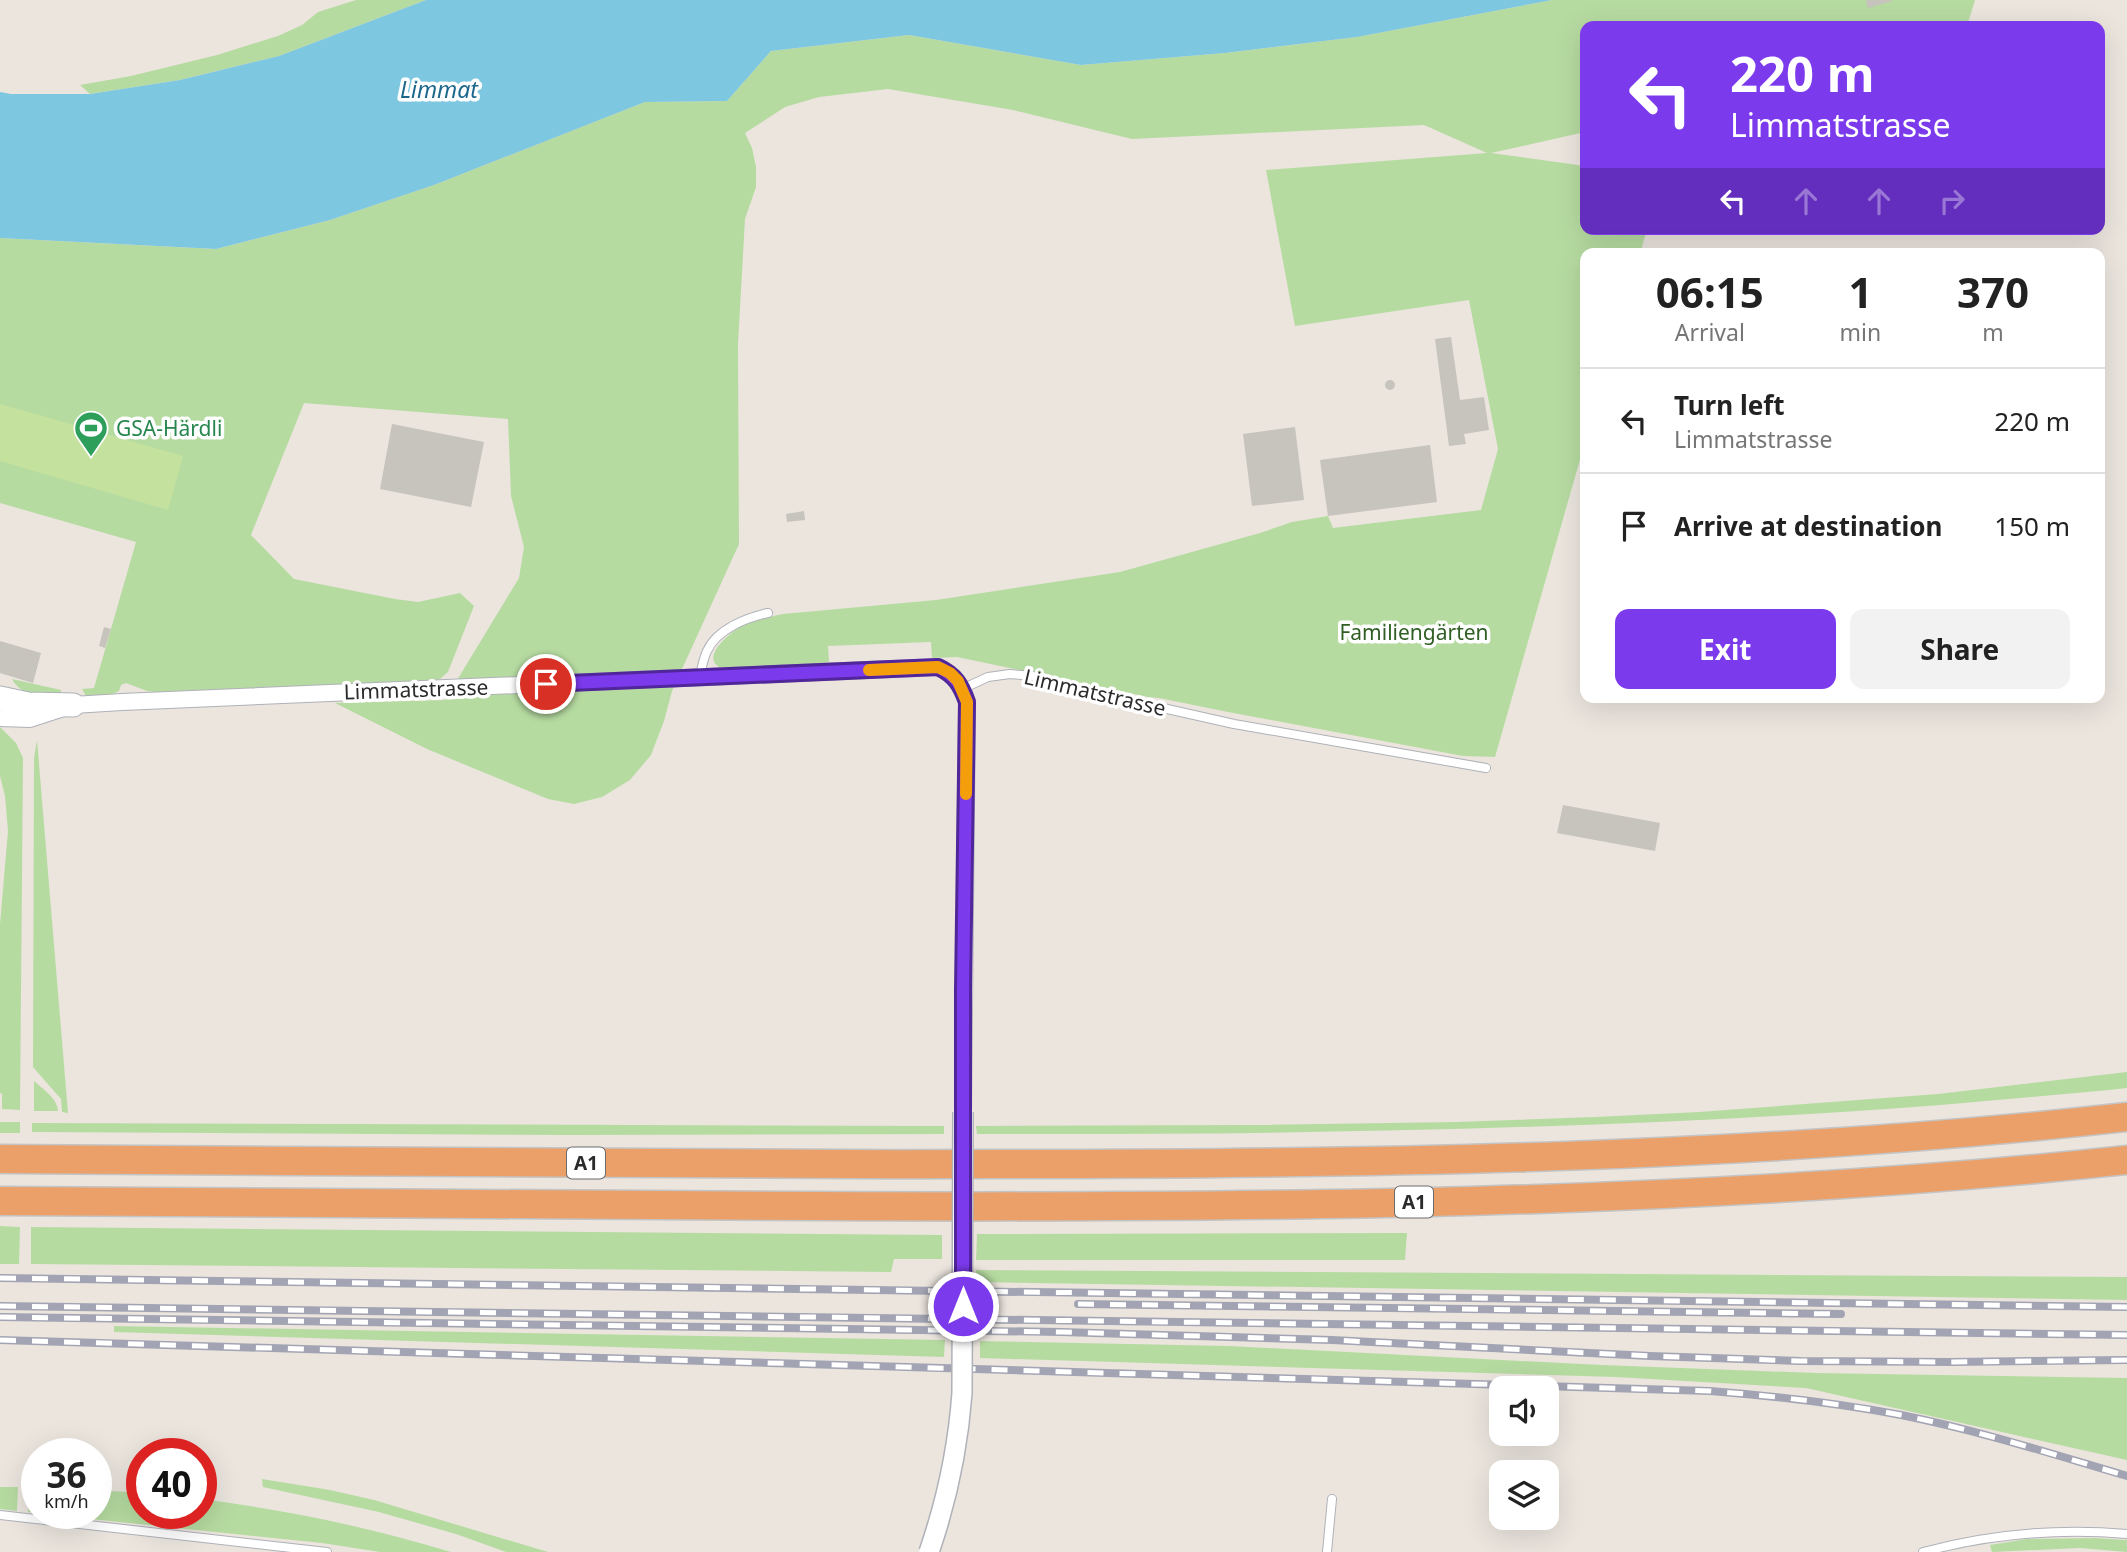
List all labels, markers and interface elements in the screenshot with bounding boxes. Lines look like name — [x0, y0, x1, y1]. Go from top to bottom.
text: 220 m — [1730, 40, 1875, 106]
icon: left — [1615, 49, 1706, 140]
water label: Limmat — [400, 73, 479, 105]
text: Limmatstrasse — [1730, 103, 1950, 146]
icon: left — [1714, 182, 1752, 220]
icon: ahead — [1787, 182, 1825, 220]
icon: ahead — [1860, 182, 1898, 220]
icon: right — [1933, 182, 1971, 220]
text: 06:15 — [1656, 263, 1764, 320]
text: 1 — [1848, 263, 1872, 320]
text: 370 — [1957, 263, 2029, 320]
text: Arrival — [1675, 316, 1745, 348]
text: min — [1840, 316, 1881, 348]
text: m — [1982, 316, 2004, 348]
text: Turn left — [1674, 387, 1785, 423]
icon: left — [1615, 402, 1653, 440]
text: 220 m — [1994, 403, 2070, 439]
sports icon: GSA-Härdli — [72, 409, 110, 458]
place label: GSA-Härdli — [116, 414, 222, 442]
text: Limmatstrasse — [1674, 423, 1832, 455]
icon: arrive — [1615, 507, 1653, 545]
text: Arrive at destination — [1674, 508, 1943, 544]
text: 150 m — [1994, 508, 2070, 544]
button: Exit — [1615, 609, 1836, 689]
button: Share — [1850, 609, 2070, 689]
park label: Familiengärten — [1339, 618, 1489, 646]
pin — [516, 654, 576, 714]
street label: Limmatstrasse — [1021, 662, 1169, 722]
icon: arrive — [527, 665, 565, 703]
street label: Limmatstrasse — [343, 672, 489, 706]
road number: A1 — [567, 1148, 605, 1178]
road number: A1 — [1395, 1186, 1433, 1218]
position arrow — [926, 1269, 1000, 1343]
map controls — [1489, 1376, 1559, 1530]
button: sound — [1489, 1376, 1559, 1446]
speed limit sign: 40 — [126, 1438, 217, 1529]
text: 36 — [46, 1451, 87, 1498]
button: layers — [1489, 1460, 1559, 1530]
text: km/h — [44, 1489, 89, 1513]

